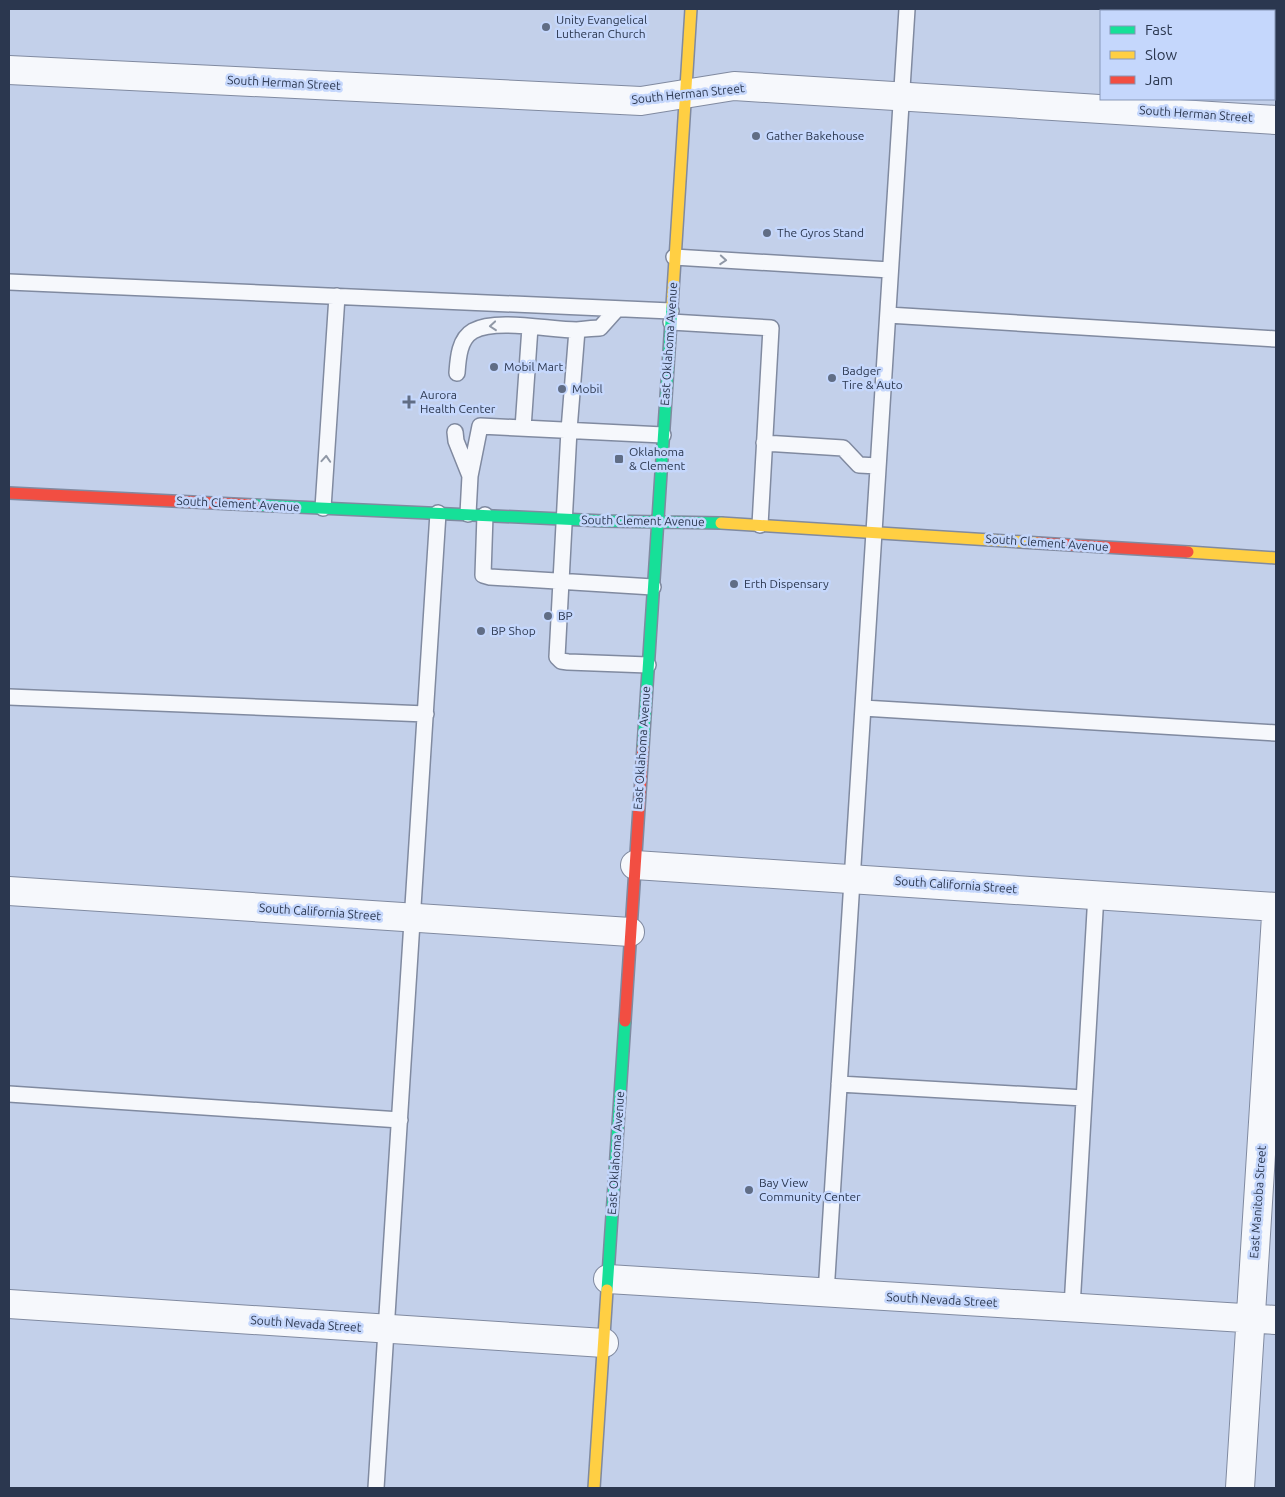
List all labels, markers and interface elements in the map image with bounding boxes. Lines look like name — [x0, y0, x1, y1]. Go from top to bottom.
legend — [1100, 10, 1275, 100]
place label: Unity Evangelical Lutheran Church — [556, 13, 647, 40]
marker: Unity Evangelical Lutheran Church — [540, 21, 552, 33]
text: Fast — [1145, 21, 1173, 38]
text: Slow — [1145, 46, 1178, 63]
text: Jam — [1145, 71, 1173, 88]
street label: South Herman Street — [227, 73, 341, 92]
street label: South Herman Street — [631, 81, 745, 106]
street label: South Herman Street — [1139, 103, 1253, 124]
place label: Gather Bakehouse — [766, 129, 864, 142]
marker: Gather Bakehouse — [750, 130, 762, 142]
place label: The Gyros Stand — [777, 226, 864, 239]
marker: The Gyros Stand — [761, 227, 773, 239]
one-way arrow — [719, 254, 727, 265]
street label: East Oklahoma Avenue — [658, 282, 679, 406]
one-way arrow — [489, 321, 497, 332]
place label: Mobil Mart — [504, 360, 563, 373]
marker: Mobil Mart — [488, 361, 500, 373]
place label: Badger Tire & Auto — [842, 364, 903, 391]
marker: Badger Tire & Auto — [826, 372, 838, 384]
place label: Mobil — [572, 382, 603, 395]
marker: Mobil — [556, 383, 568, 395]
place label: Aurora Health Center — [420, 388, 496, 415]
marker: Aurora Health Center — [402, 395, 416, 409]
place label: Oklahoma & Clement — [629, 445, 686, 472]
marker: Oklahoma & Clement — [613, 453, 625, 465]
one-way arrow — [320, 455, 331, 463]
street label: South Clement Avenue — [176, 494, 300, 513]
street label: South Clement Avenue — [581, 513, 705, 528]
street label: South Clement Avenue — [985, 532, 1109, 553]
place label: Erth Dispensary — [744, 577, 829, 590]
marker: Erth Dispensary — [728, 578, 740, 590]
place label: BP — [558, 609, 573, 622]
marker: BP — [542, 610, 554, 622]
place label: BP Shop — [491, 624, 536, 637]
marker: BP Shop — [475, 625, 487, 637]
street label: East Oklahoma Avenue — [631, 686, 652, 810]
street label: South California Street — [895, 874, 1018, 895]
street label: South California Street — [259, 901, 382, 922]
street label: East Oklahoma Avenue — [605, 1091, 626, 1215]
street label: East Manitoba Street — [1247, 1145, 1268, 1259]
place label: Bay View Community Center — [759, 1176, 861, 1203]
marker: Bay View Community Center — [743, 1184, 755, 1196]
street label: South Nevada Street — [886, 1290, 998, 1309]
street label: South Nevada Street — [250, 1313, 362, 1334]

